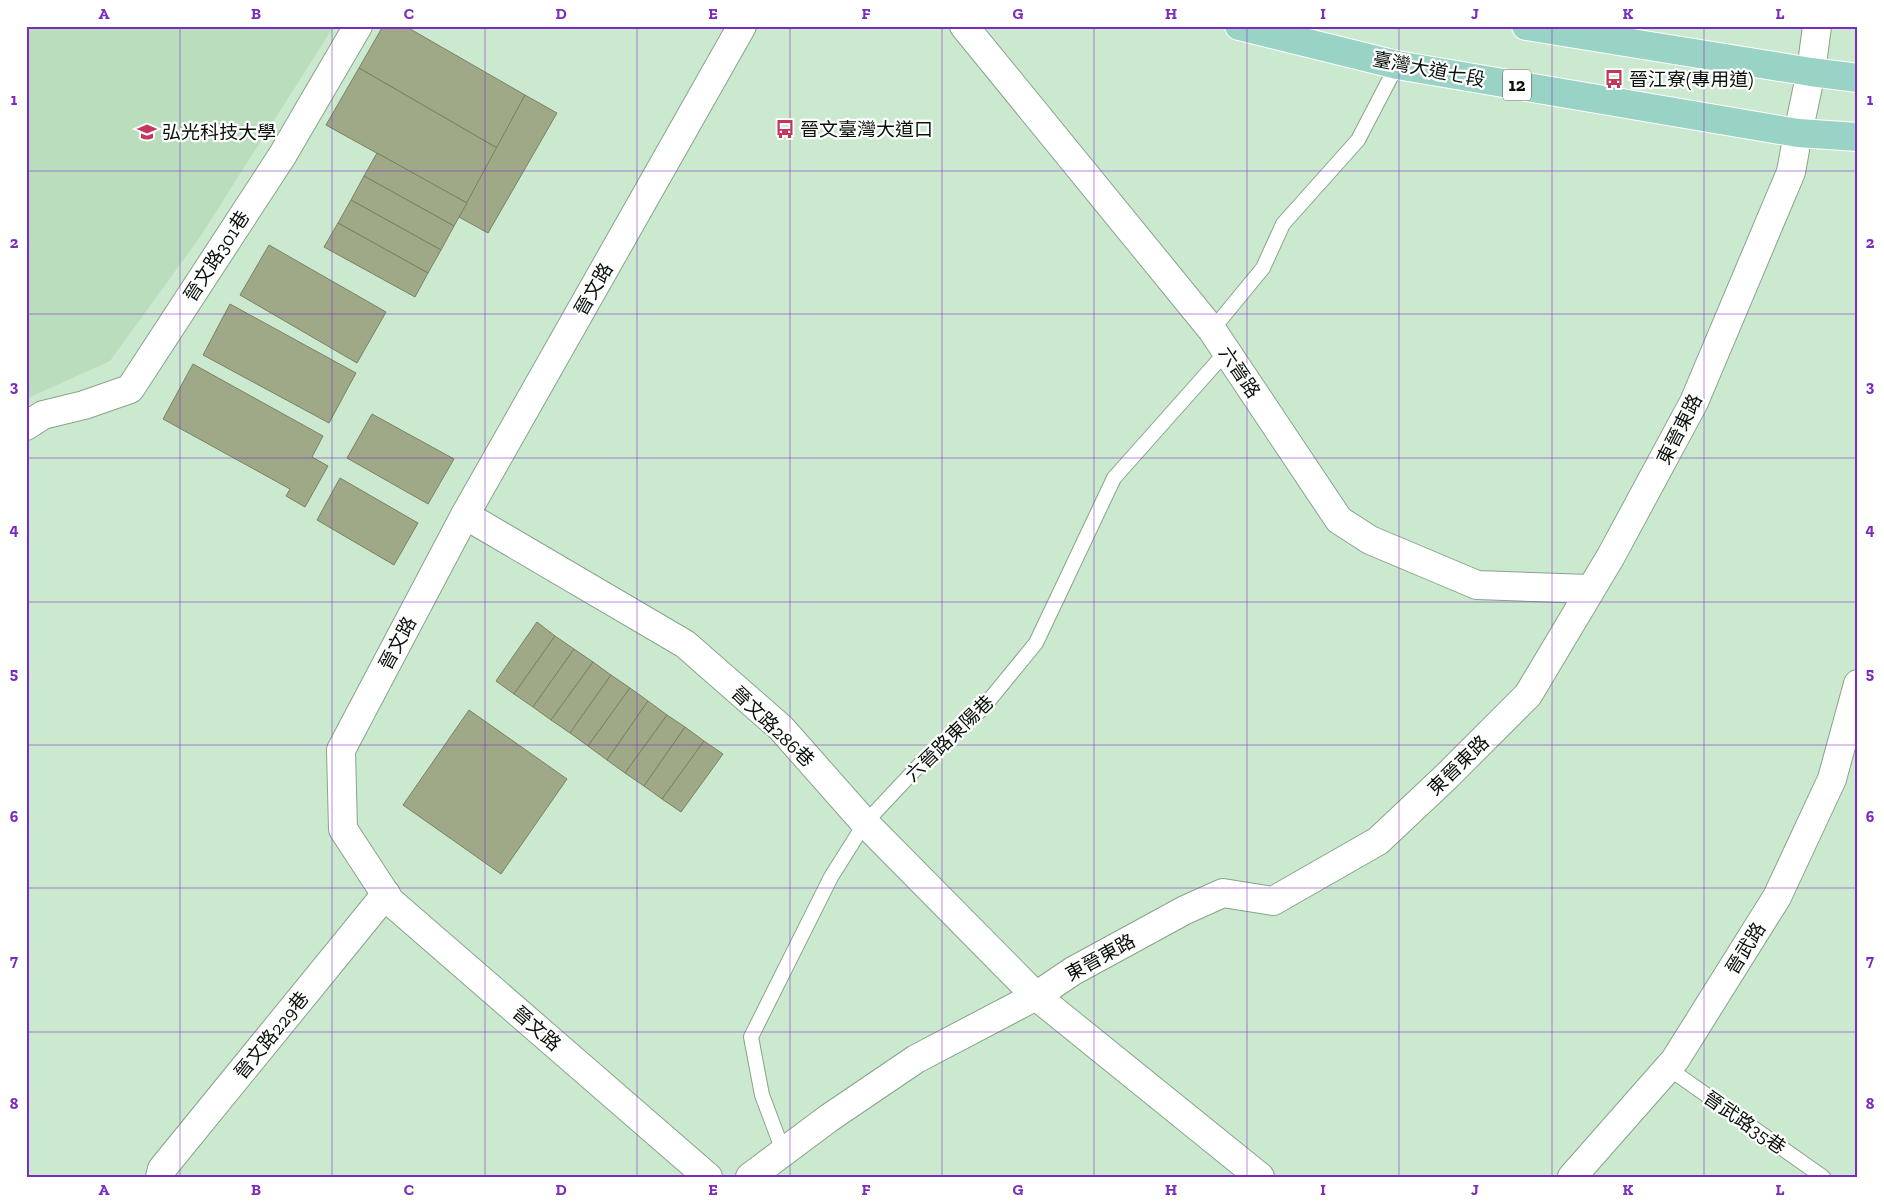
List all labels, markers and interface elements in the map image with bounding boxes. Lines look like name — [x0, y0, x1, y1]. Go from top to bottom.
text: A — [99, 4, 110, 23]
text: B — [251, 4, 261, 23]
text: C — [404, 4, 414, 23]
text: D — [555, 4, 567, 23]
text: E — [708, 4, 718, 23]
text: F — [861, 4, 871, 23]
text: G — [1013, 4, 1024, 23]
text: H — [1165, 4, 1177, 23]
text: I — [1320, 4, 1326, 23]
text: J — [1471, 4, 1479, 23]
text: K — [1623, 4, 1634, 23]
text: L — [1776, 4, 1785, 23]
street label: 臺灣大道七段 — [1371, 47, 1487, 92]
bus stop icon: 晉江寮(專用道) — [1603, 68, 1625, 90]
place label: 晉江寮(專用道) — [1629, 68, 1753, 91]
road number: 12 — [1503, 70, 1531, 100]
text: 1 — [11, 90, 18, 109]
text: 1 — [1867, 90, 1874, 109]
bus stop icon: 晉文臺灣大道口 — [774, 118, 796, 140]
place label: 晉文臺灣大道口 — [800, 118, 933, 141]
school or university icon: 弘光科技大學 — [136, 121, 158, 143]
place label: 弘光科技大學 — [162, 121, 276, 144]
street label: 晉文路301巷 — [179, 207, 254, 306]
text: 2 — [10, 233, 19, 252]
text: 2 — [1866, 233, 1875, 252]
street label: 晉文路 — [569, 259, 618, 320]
street label: 六晉路 — [1214, 342, 1265, 402]
text: 3 — [10, 377, 19, 396]
text: 3 — [1866, 377, 1875, 396]
street label: 東晉東路 — [1652, 390, 1707, 468]
text: 4 — [9, 520, 19, 539]
text: 4 — [1865, 520, 1875, 539]
street label: 晉文路 — [374, 613, 421, 674]
text: 5 — [10, 664, 18, 683]
text: 5 — [1866, 664, 1874, 683]
street label: 晉文路286巷 — [726, 681, 819, 771]
street label: 六晉路東陽巷 — [900, 690, 998, 786]
street label: 東晉東路 — [1423, 731, 1494, 800]
text: 6 — [10, 807, 19, 826]
text: 6 — [1866, 807, 1875, 826]
street label: 晉武路 — [1721, 918, 1770, 979]
street label: 東晉東路 — [1061, 929, 1139, 986]
text: 7 — [10, 951, 18, 970]
text: 7 — [1866, 951, 1874, 970]
street label: 晉文路229巷 — [229, 987, 314, 1084]
street label: 晉文路 — [508, 1001, 566, 1056]
street label: 晉武路35巷 — [1699, 1086, 1790, 1159]
text: 8 — [10, 1094, 19, 1113]
text: 8 — [1866, 1094, 1875, 1113]
text: A — [99, 1180, 110, 1199]
text: B — [251, 1180, 261, 1199]
text: C — [404, 1180, 414, 1199]
text: D — [555, 1180, 567, 1199]
text: E — [708, 1180, 718, 1199]
text: F — [861, 1180, 871, 1199]
text: G — [1013, 1180, 1024, 1199]
text: H — [1165, 1180, 1177, 1199]
text: I — [1320, 1180, 1326, 1199]
text: J — [1471, 1180, 1479, 1199]
text: K — [1623, 1180, 1634, 1199]
text: L — [1776, 1180, 1785, 1199]

